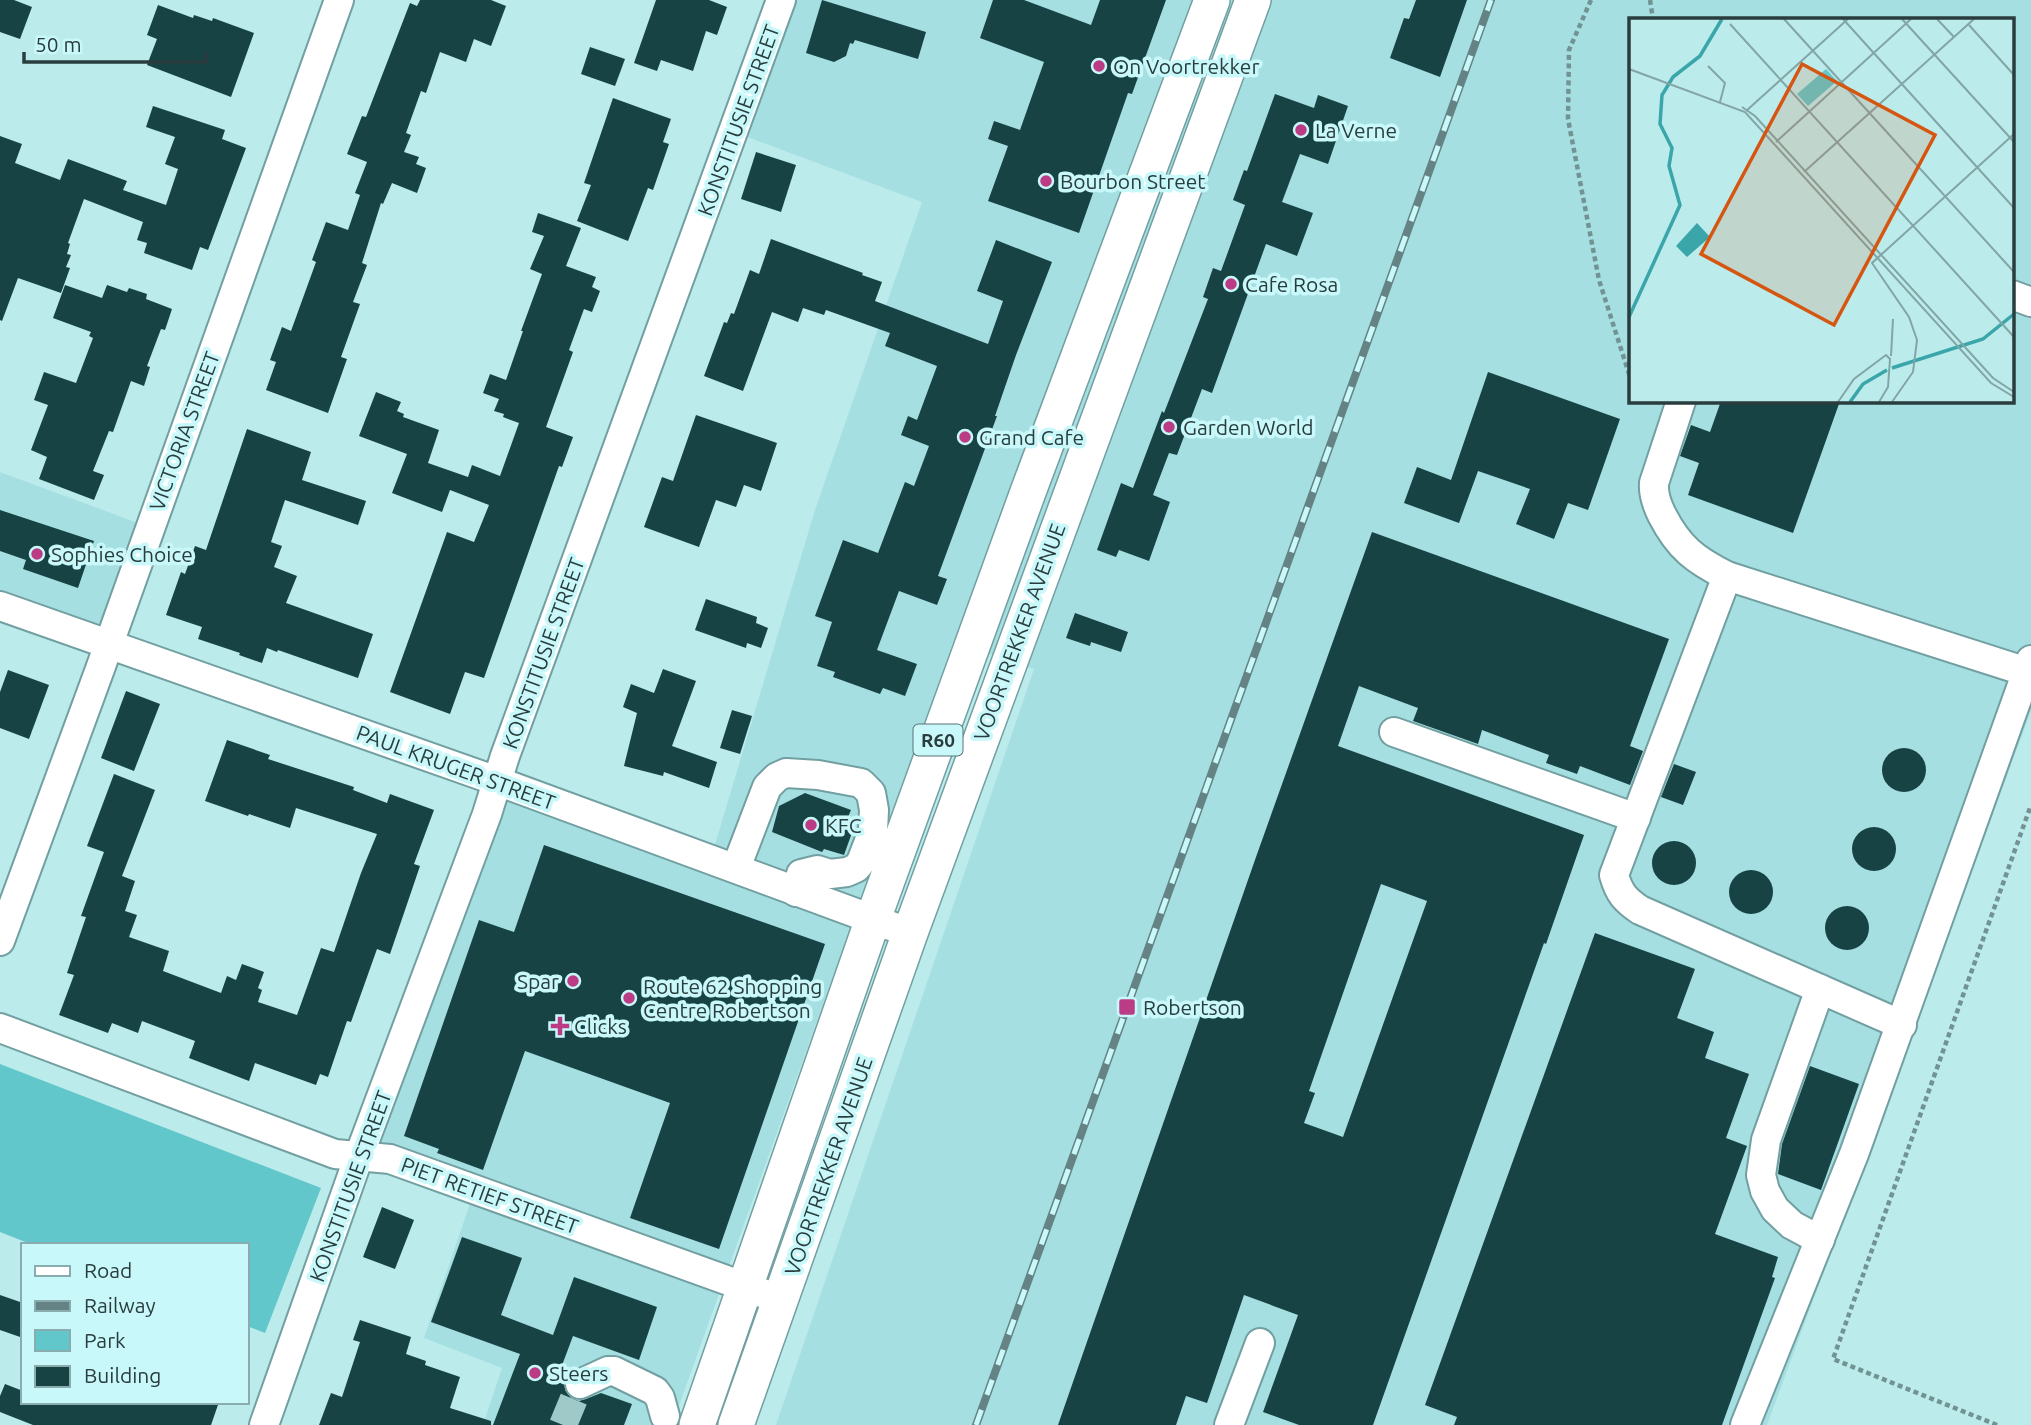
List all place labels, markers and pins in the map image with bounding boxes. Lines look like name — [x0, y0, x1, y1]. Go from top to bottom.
place label: On Voortrekker — [1113, 54, 1259, 78]
marker: On Voortrekker — [1091, 58, 1107, 74]
place label: La Verne — [1315, 118, 1397, 142]
marker: La Verne — [1293, 122, 1309, 138]
place label: Bourbon Street — [1060, 169, 1206, 193]
marker: Bourbon Street — [1038, 173, 1054, 189]
place label: Cafe Rosa — [1245, 272, 1338, 296]
marker: Cafe Rosa — [1223, 276, 1239, 292]
place label: Garden World — [1183, 415, 1313, 439]
marker: Garden World — [1161, 419, 1177, 435]
place label: Grand Cafe — [979, 425, 1084, 449]
marker: Grand Cafe — [957, 429, 973, 445]
place label: Sophies Choice — [51, 542, 193, 566]
marker: Sophies Choice — [29, 546, 45, 562]
place label: KFC — [825, 813, 862, 837]
marker: KFC — [803, 817, 819, 833]
place label: Spar — [517, 969, 559, 993]
marker: Spar — [565, 973, 581, 989]
place label: Route 62 Shopping Centre Robertson — [643, 974, 822, 1022]
marker: Route 62 Shopping Centre Robertson — [621, 990, 637, 1006]
place label: Robertson — [1143, 995, 1242, 1019]
marker: Robertson — [1117, 997, 1137, 1017]
place label: Clicks — [574, 1014, 627, 1038]
marker: Clicks — [552, 1018, 568, 1034]
place label: Steers — [549, 1361, 608, 1385]
marker: Steers — [527, 1365, 543, 1381]

